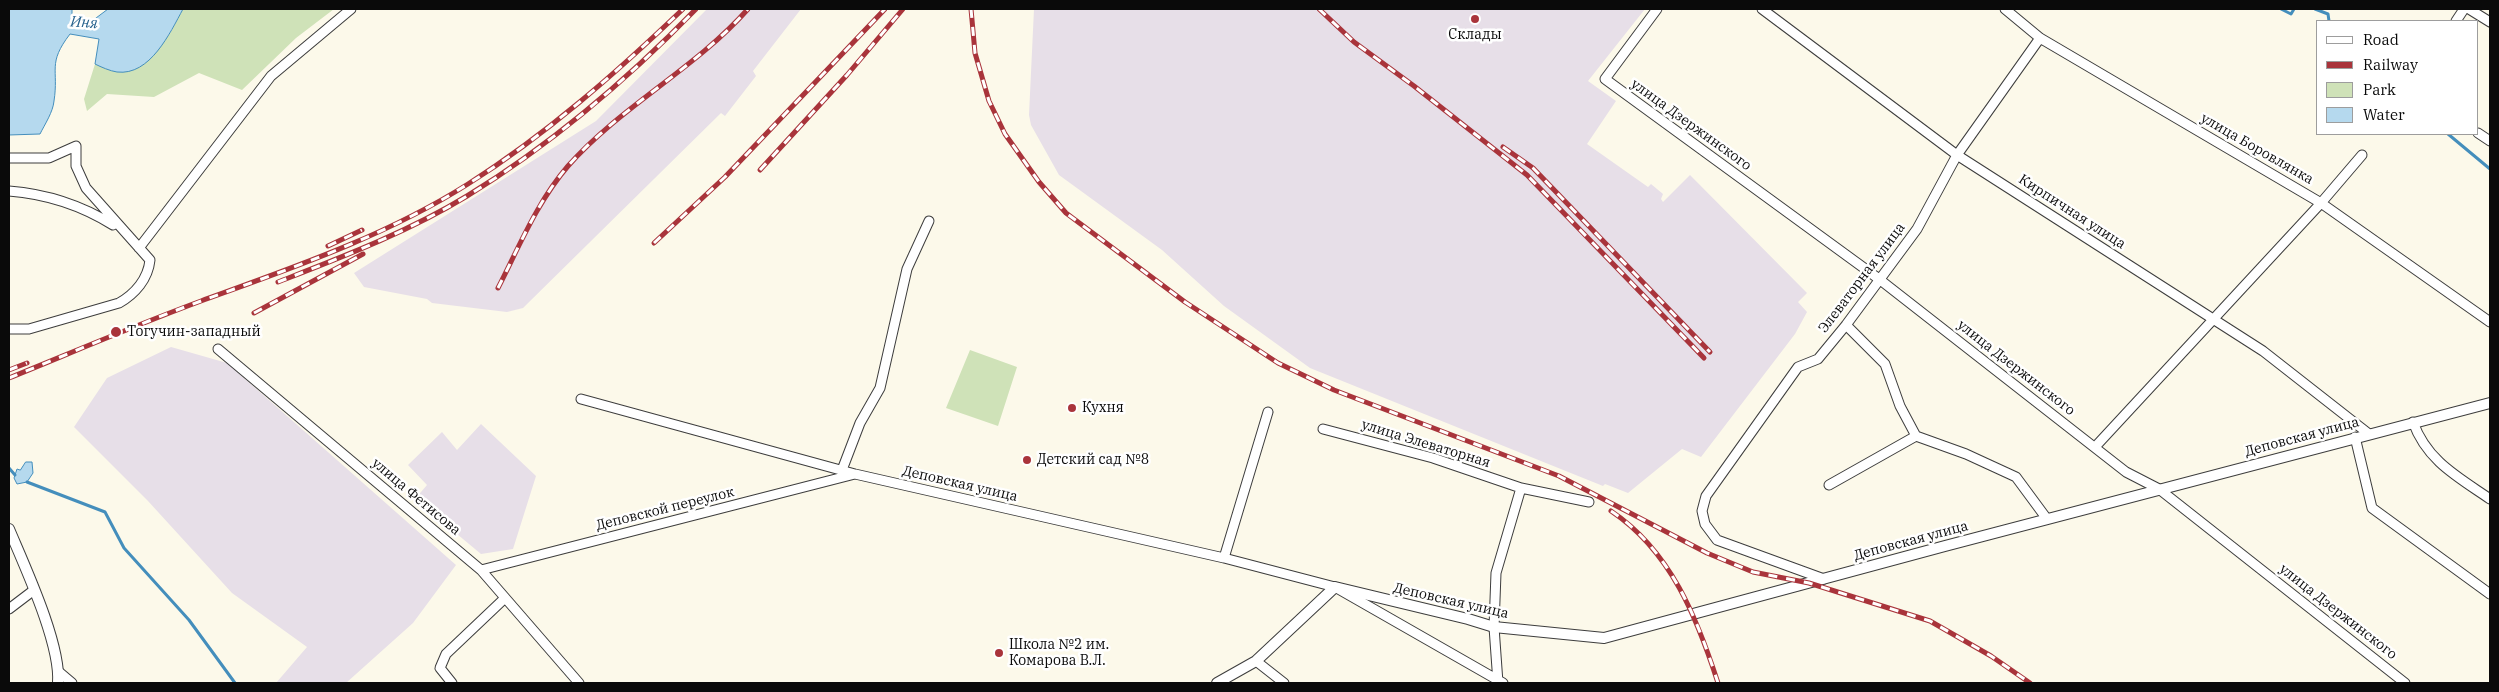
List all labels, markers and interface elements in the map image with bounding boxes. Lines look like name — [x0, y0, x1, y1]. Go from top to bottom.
water label: Иня — [70, 13, 98, 33]
marker: Склады — [1469, 13, 1481, 25]
legend — [2316, 20, 2479, 135]
place label: Склады — [1448, 27, 1502, 43]
text: Road — [2363, 30, 2399, 49]
text: Railway — [2363, 55, 2418, 74]
street label: улица Дзержинского — [1627, 76, 1755, 174]
text: Park — [2363, 80, 2396, 99]
text: Water — [2363, 105, 2405, 124]
street label: улица Боровлянка — [2198, 110, 2316, 188]
street label: Кирпичная улица — [2015, 171, 2129, 253]
street label: Элеваторная улица — [1815, 220, 1909, 336]
street label: улица Дзержинского — [1954, 317, 2078, 419]
place label: Тогучин-западный — [127, 324, 261, 340]
marker: Тогучин-западный — [109, 325, 123, 339]
place label: Кухня — [1082, 400, 1124, 416]
marker: Кухня — [1066, 402, 1078, 414]
street label: Деповская улица — [2243, 414, 2361, 460]
street label: улица Элеваторная — [1360, 416, 1492, 472]
place label: Детский сад №8 — [1037, 452, 1149, 468]
marker: Детский сад №8 — [1021, 454, 1033, 466]
street label: улица Фетисова — [368, 455, 464, 539]
street label: Деповская улица — [901, 463, 1019, 505]
street label: Деповской переулок — [594, 484, 736, 534]
street label: Деповская улица — [1852, 518, 1970, 564]
street label: улица Дзержинского — [2276, 561, 2400, 663]
street label: Деповская улица — [1392, 580, 1510, 622]
place label: Школа №2 им. Комарова В.Л. — [1009, 637, 1109, 670]
marker: Школа №2 им. Комарова В.Л. — [993, 647, 1005, 659]

